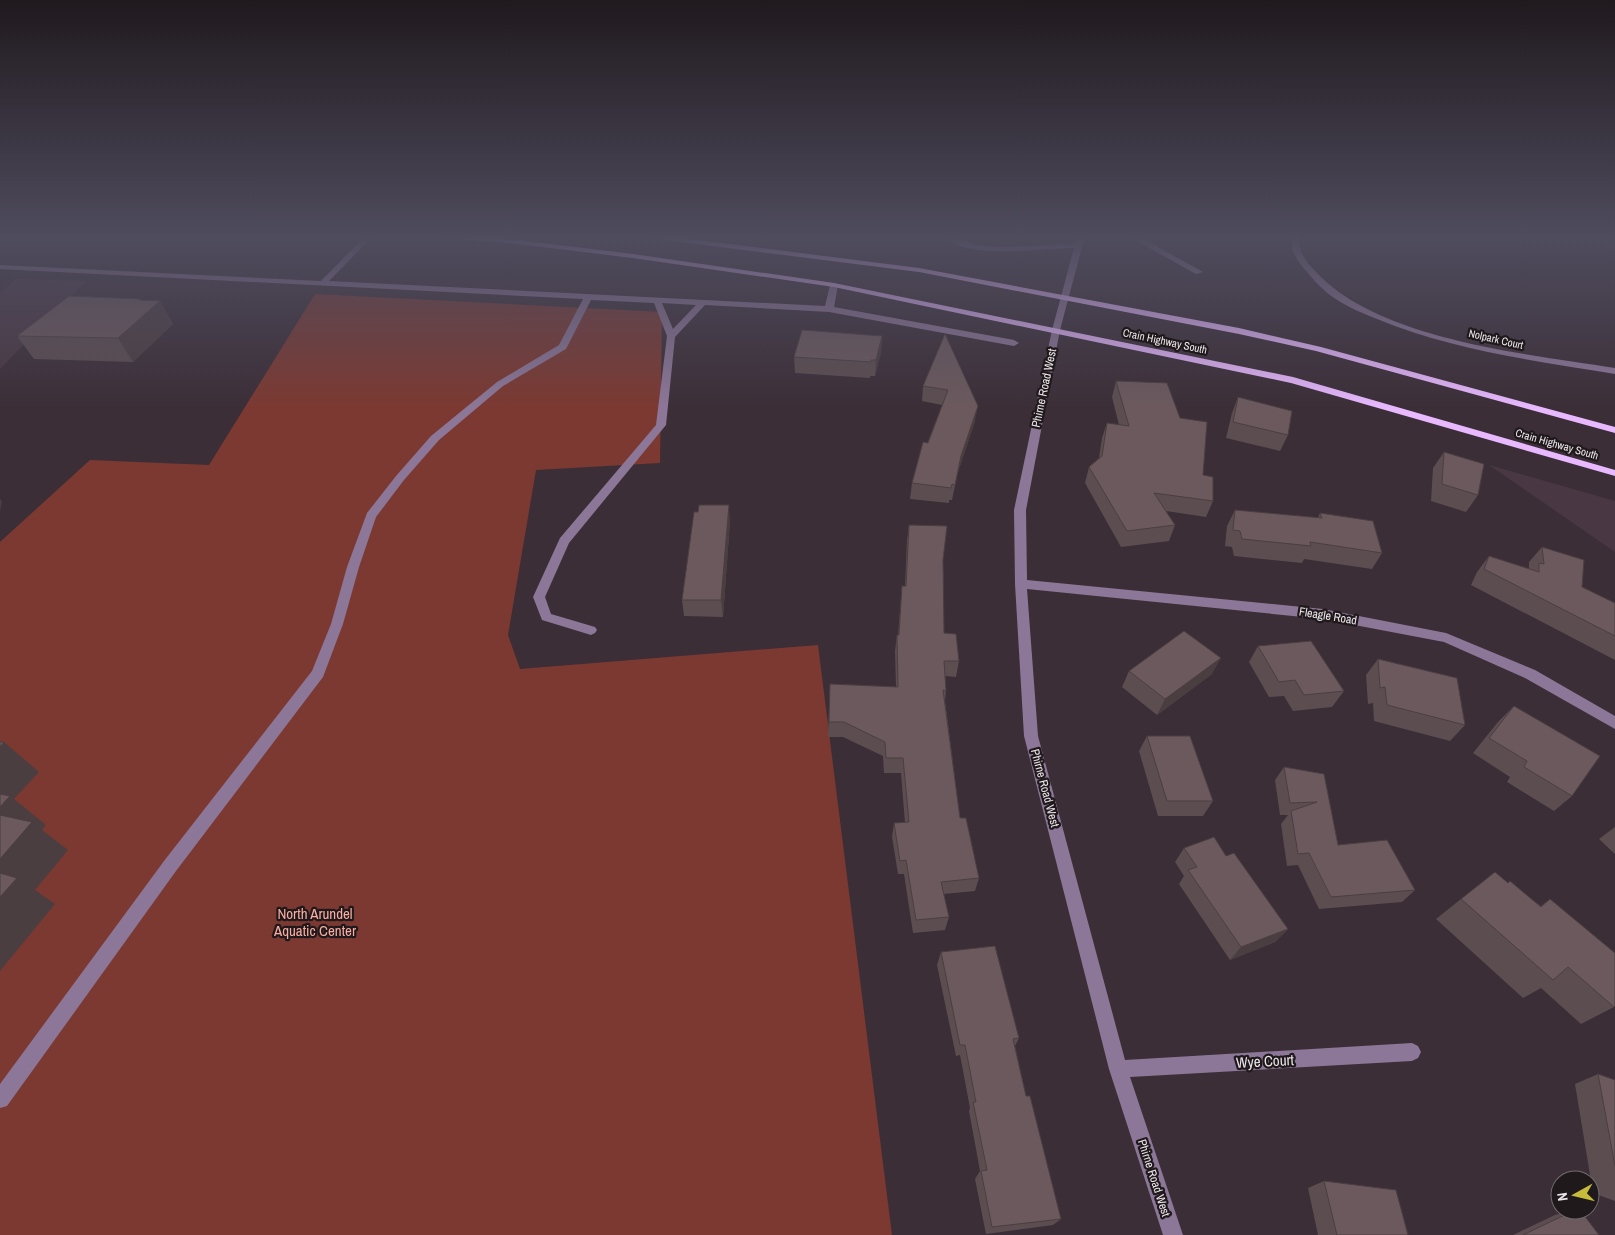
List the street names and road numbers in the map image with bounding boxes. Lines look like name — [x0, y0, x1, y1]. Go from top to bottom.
street label: Crain Highway South — [1122, 325, 1208, 357]
street label: Nolpark Court — [1467, 326, 1525, 352]
street label: Phirne Road West — [1028, 347, 1060, 429]
street label: Crain Highway South — [1514, 425, 1600, 463]
street label: Fleagle Road — [1298, 604, 1358, 628]
street label: Phirne Road West — [1027, 747, 1063, 829]
street label: Wye Court — [1235, 1049, 1295, 1073]
street label: Phirne Road West — [1134, 1137, 1174, 1219]

